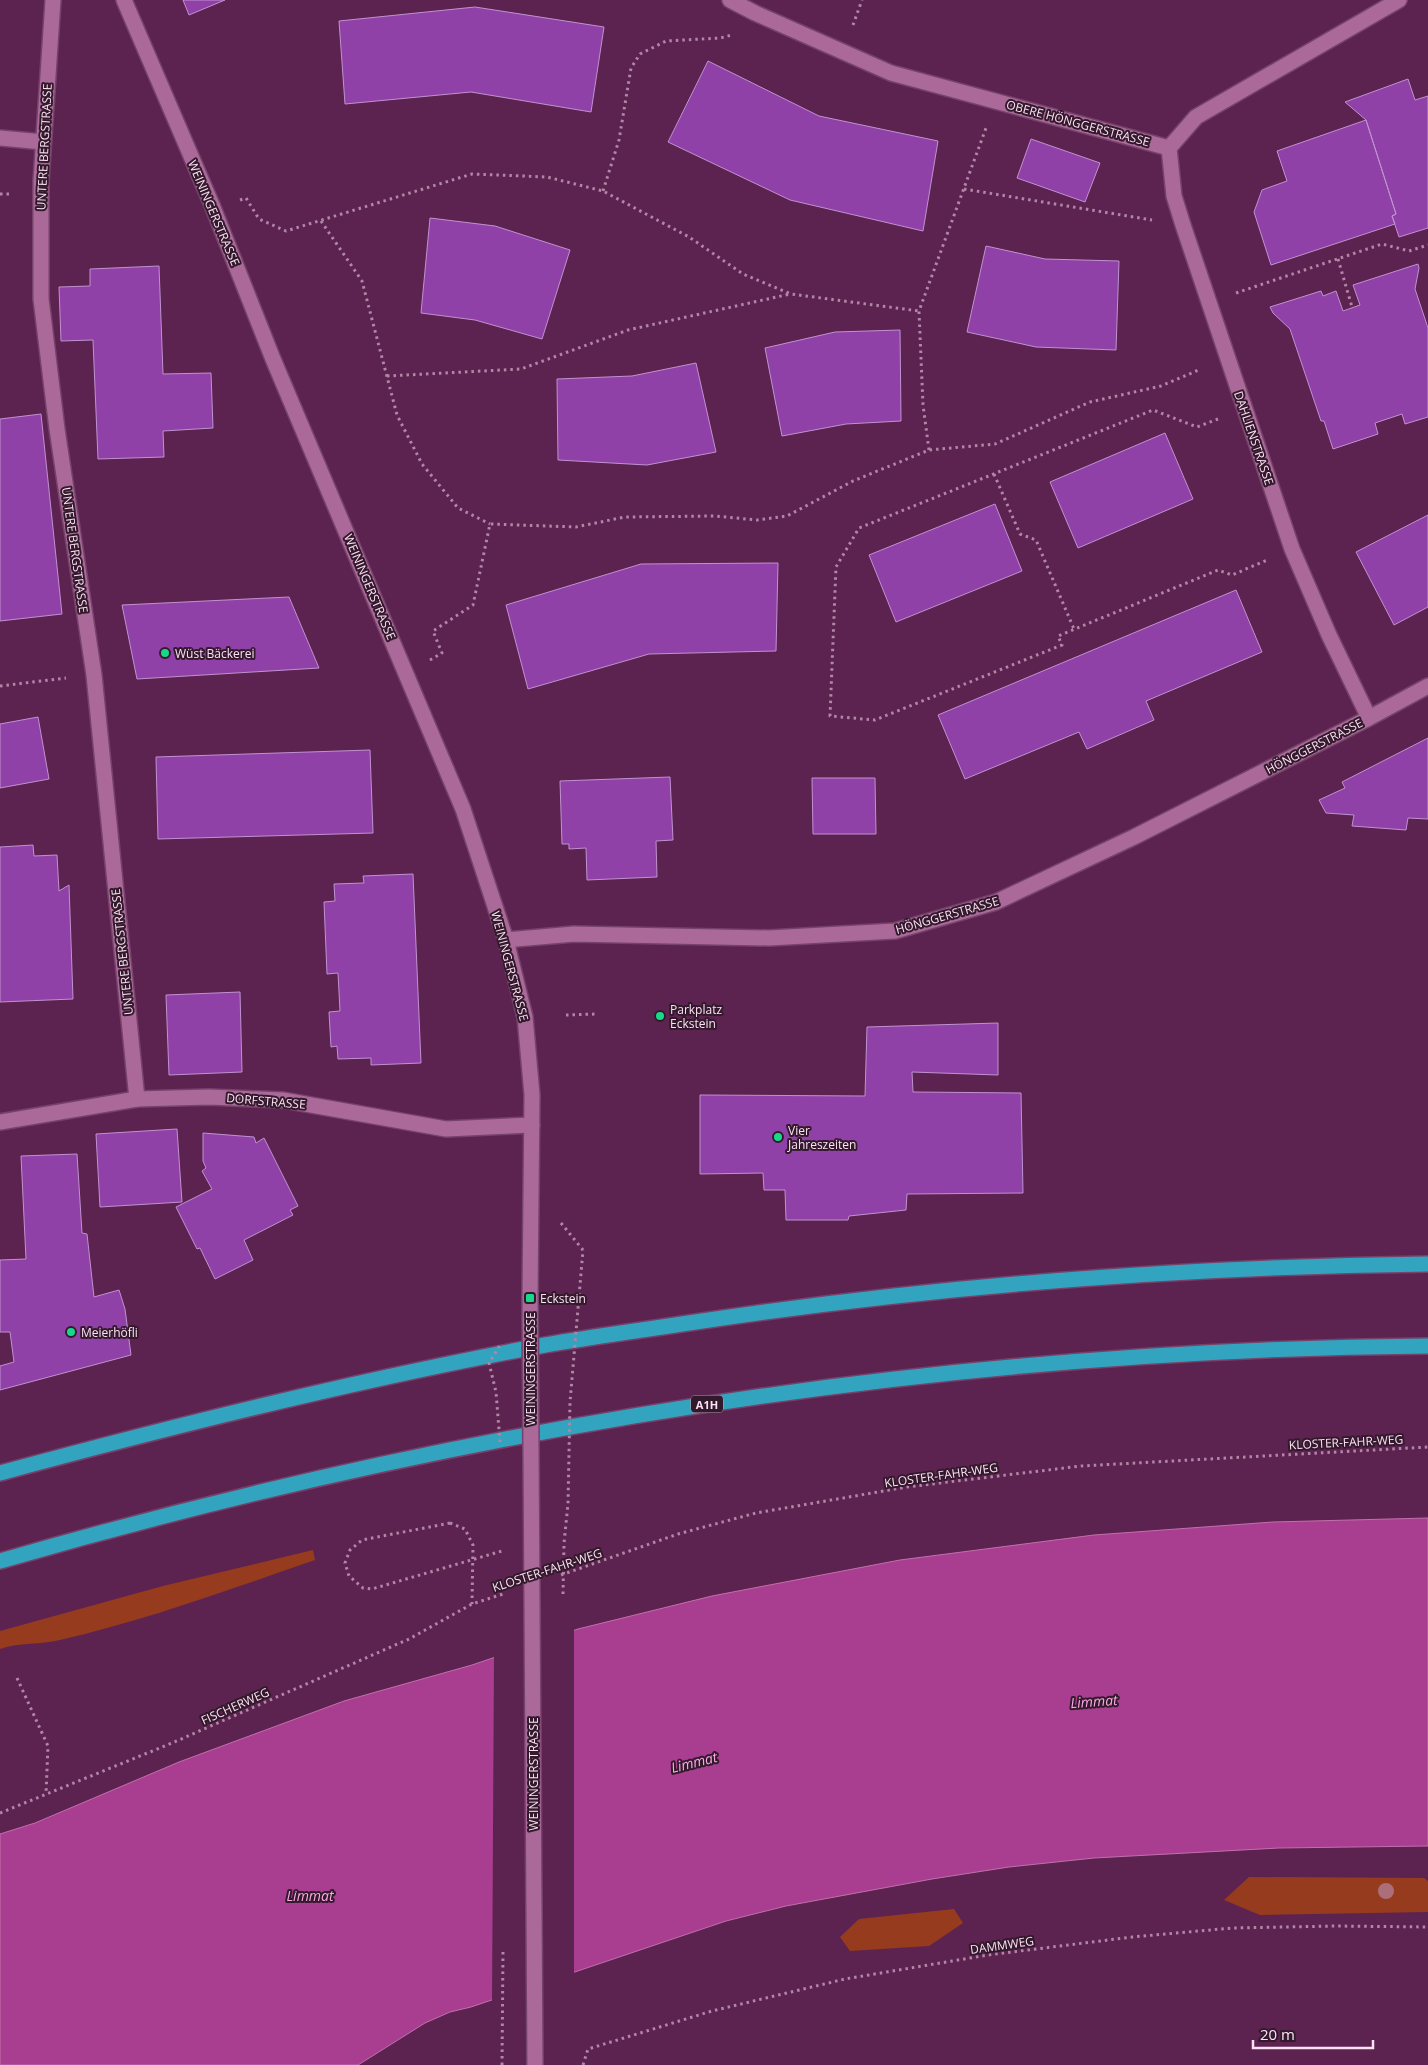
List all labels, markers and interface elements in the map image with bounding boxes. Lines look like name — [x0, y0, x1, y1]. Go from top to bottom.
street label: UNTERE BERGSTRASSE — [32, 83, 56, 211]
street label: OBERE HÖNGGERSTRASSE — [1004, 96, 1152, 150]
street label: WEININGERSTRASSE — [184, 158, 244, 268]
street label: DAHLIENSTRASSE — [1230, 389, 1278, 487]
street label: UNTERE BERGSTRASSE — [58, 486, 92, 614]
street label: WEININGERSTRASSE — [340, 532, 400, 642]
place label: Wüst Bäckerei — [175, 645, 254, 662]
marker: Wüst Bäckerei — [159, 647, 171, 659]
street label: HÖNGGERSTRASSE — [1263, 714, 1365, 778]
street label: UNTERE BERGSTRASSE — [107, 888, 137, 1016]
street label: HÖNGGERSTRASSE — [893, 892, 1001, 938]
street label: WEININGERSTRASSE — [487, 909, 533, 1023]
place label: Parkplatz Eckstein — [670, 1001, 722, 1032]
marker: Parkplatz Eckstein — [654, 1010, 666, 1022]
street label: DORFSTRASSE — [226, 1089, 306, 1113]
place label: Vier Jahreszeiten — [787, 1122, 856, 1153]
marker: Vier Jahreszeiten — [772, 1131, 784, 1143]
place label: Eckstein — [540, 1290, 586, 1307]
marker: Eckstein — [524, 1292, 536, 1304]
street label: WEININGERSTRASSE — [522, 1312, 539, 1426]
place label: Meierhöfli — [81, 1324, 138, 1341]
marker: Meierhöfli — [65, 1326, 77, 1338]
road number: A1H — [691, 1396, 723, 1412]
street label: KLOSTER-FAHR-WEG — [1288, 1431, 1404, 1453]
street label: KLOSTER-FAHR-WEG — [883, 1459, 999, 1491]
street label: KLOSTER-FAHR-WEG — [490, 1544, 604, 1596]
street label: FISCHERWEG — [198, 1683, 272, 1729]
water label: Limmat — [1070, 1690, 1120, 1712]
street label: WEININGERSTRASSE — [525, 1717, 542, 1831]
water label: Limmat — [669, 1747, 721, 1777]
water label: Limmat — [286, 1886, 335, 1905]
street label: DAMMWEG — [969, 1932, 1035, 1958]
scale bar — [1253, 2018, 1373, 2050]
text: 20 m — [1260, 2024, 1295, 2044]

